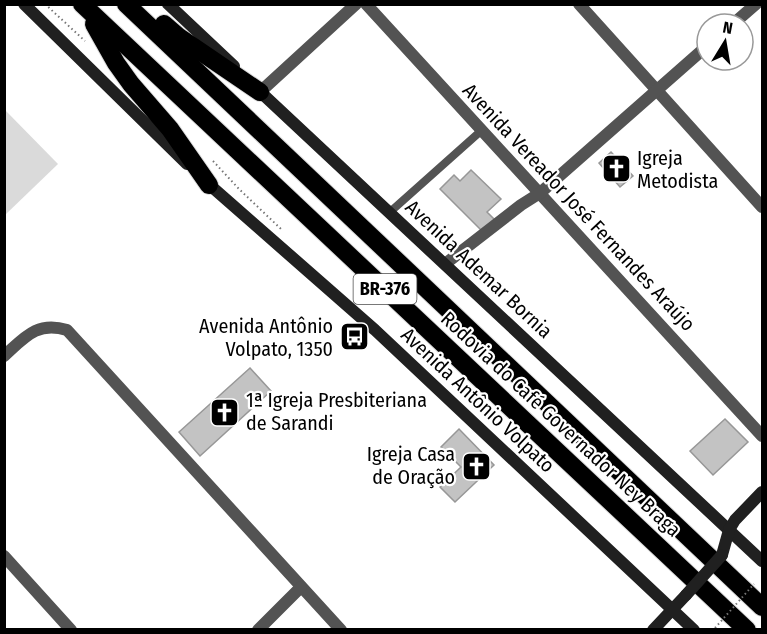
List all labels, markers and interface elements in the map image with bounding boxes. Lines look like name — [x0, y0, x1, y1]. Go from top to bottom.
north arrow — [695, 12, 755, 72]
text: N — [721, 18, 734, 38]
street label: Avenida Vereador José Fernandes Araújo — [458, 78, 700, 336]
place label: Igreja Metodista — [637, 146, 718, 193]
church icon: Igreja Metodista — [600, 153, 632, 185]
street label: Avenida Ademar Bornia — [401, 195, 557, 343]
road number: BR-376 — [354, 274, 416, 304]
street label: Rodovia do Café Governador Ney Braga — [436, 306, 686, 542]
place label: Avenida Antônio Volpato, 1350 — [199, 314, 333, 361]
bus stop icon: Avenida Antônio Volpato, 1350 — [338, 321, 370, 353]
street label: Avenida Antônio Volpato — [396, 323, 560, 477]
place label: 1ª Igreja Presbiteriana de Sarandi — [246, 388, 427, 435]
church icon: 1ª Igreja Presbiteriana de Sarandi — [209, 396, 241, 428]
place label: Igreja Casa de Oração — [367, 442, 455, 489]
church icon: Igreja Casa de Oração — [460, 450, 492, 482]

